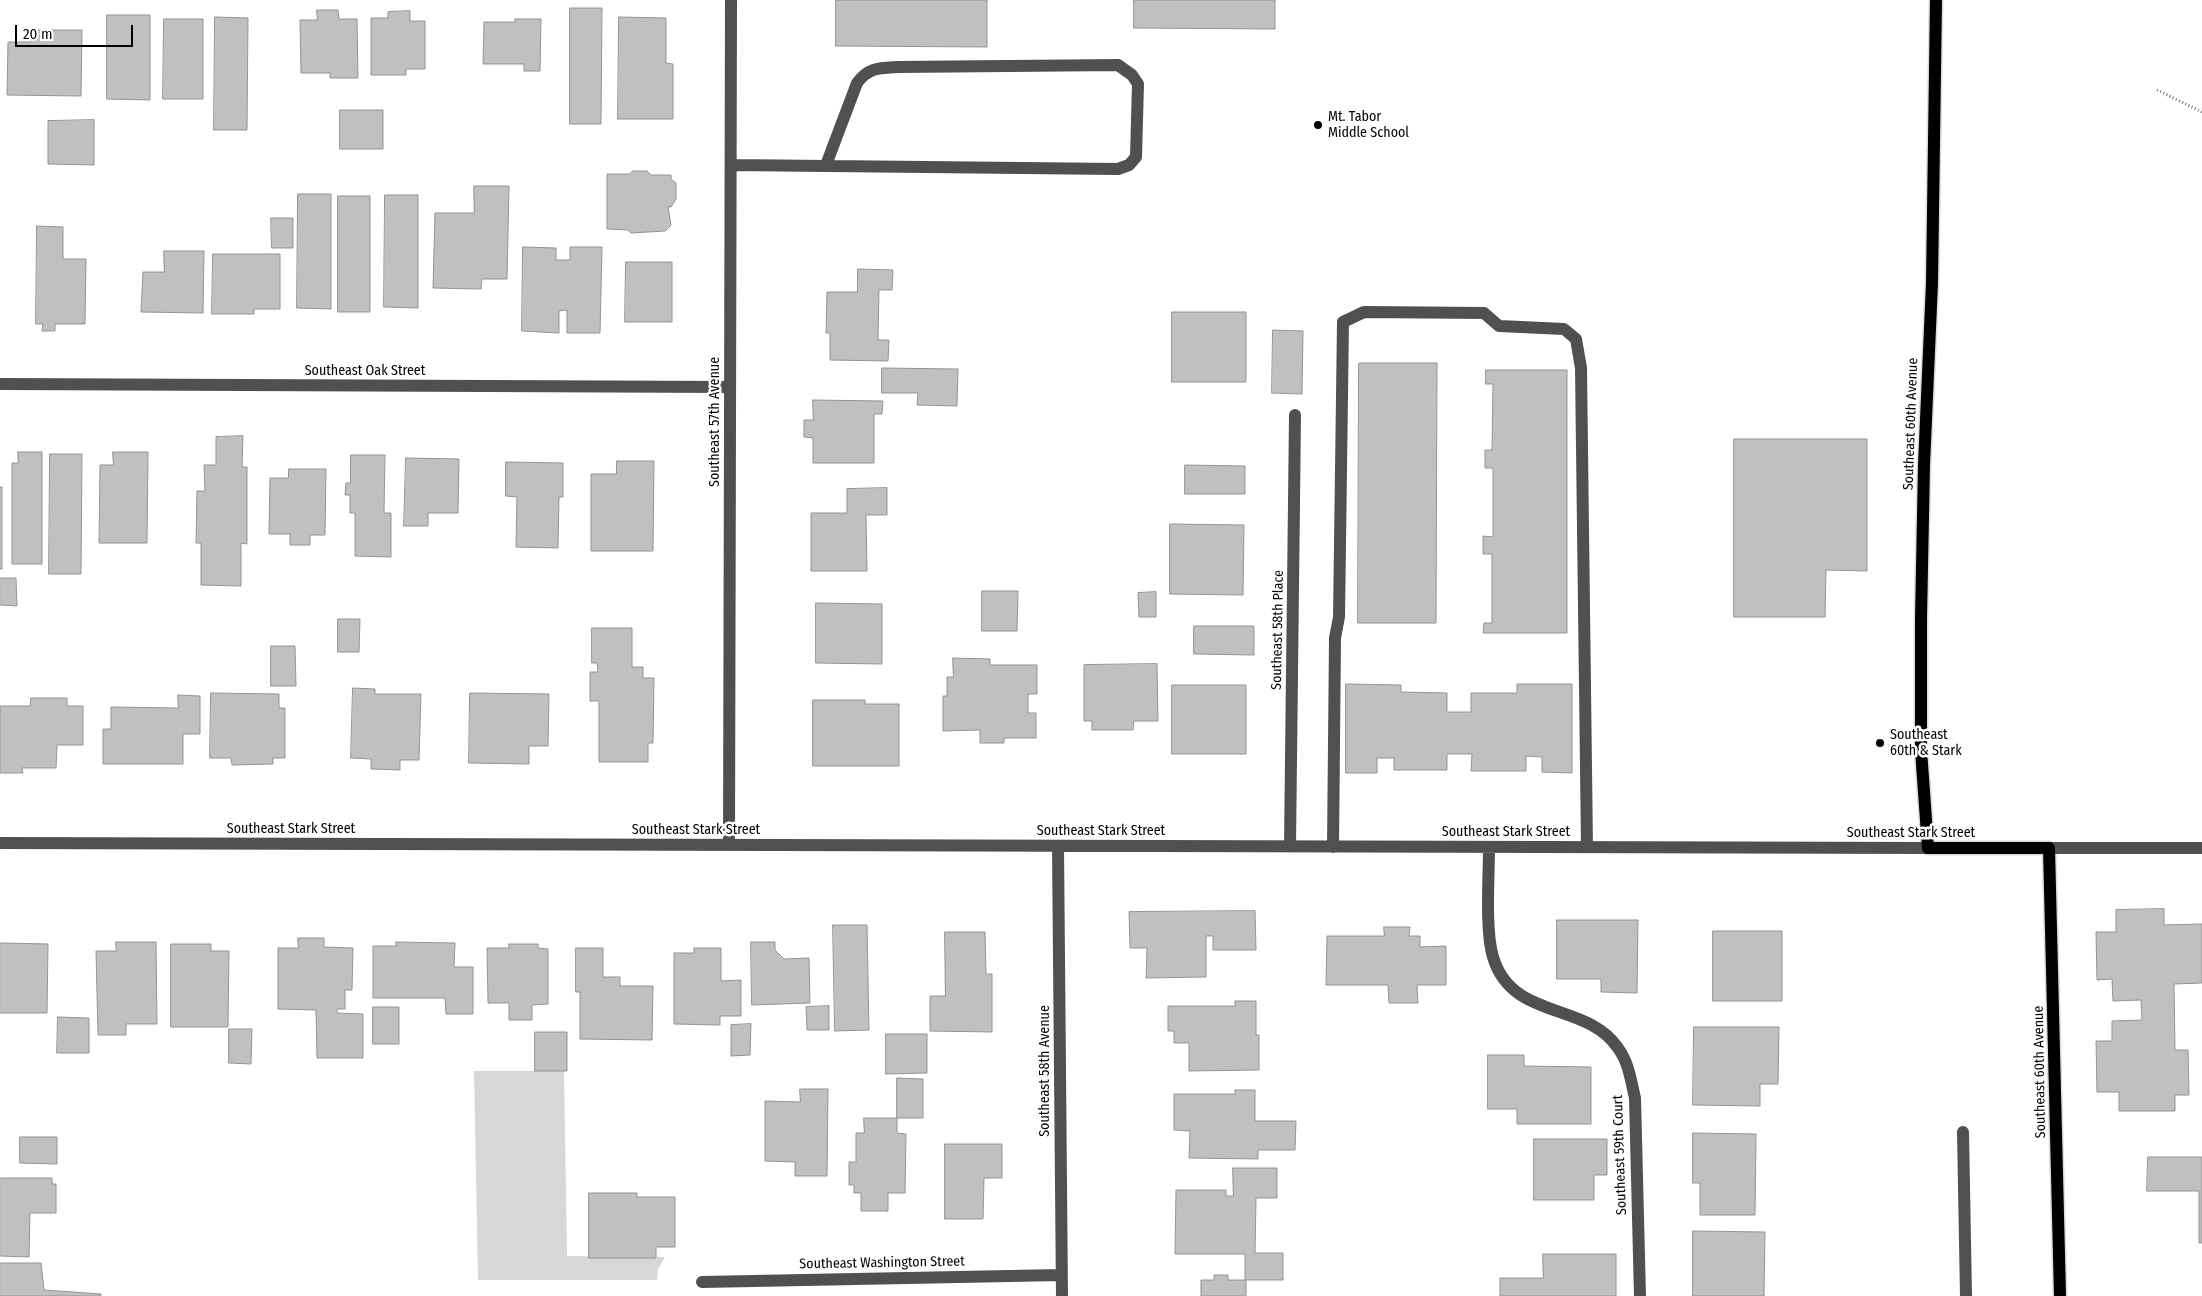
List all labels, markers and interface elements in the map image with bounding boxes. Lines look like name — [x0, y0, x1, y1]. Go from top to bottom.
scale bar — [18, 15, 135, 47]
text: 20 m — [23, 25, 53, 43]
place label: Mt. Tabor Middle School — [1328, 109, 1409, 142]
marker: Mt. Tabor Middle School — [1312, 119, 1324, 131]
street label: Southeast 57th Avenue — [707, 357, 723, 487]
street label: Southeast 60th Avenue — [1900, 357, 1922, 491]
street label: Southeast Oak Street — [305, 363, 425, 379]
street label: Southeast 58th Place — [1269, 570, 1287, 690]
place label: Southeast 60th & Stark — [1890, 727, 1962, 760]
marker: Southeast 60th & Stark — [1874, 737, 1886, 749]
street label: Southeast Stark Street — [227, 821, 355, 837]
street label: Southeast Stark Street — [632, 822, 760, 838]
street label: Southeast Stark Street — [1037, 823, 1165, 839]
street label: Southeast Stark Street — [1442, 824, 1570, 840]
street label: Southeast Stark Street — [1847, 825, 1975, 841]
street label: Southeast 58th Avenue — [1037, 1005, 1053, 1137]
street label: Southeast 60th Avenue — [2030, 1006, 2050, 1138]
street label: Southeast 59th Court — [1610, 1095, 1630, 1215]
street label: Southeast Washington Street — [799, 1253, 965, 1273]

